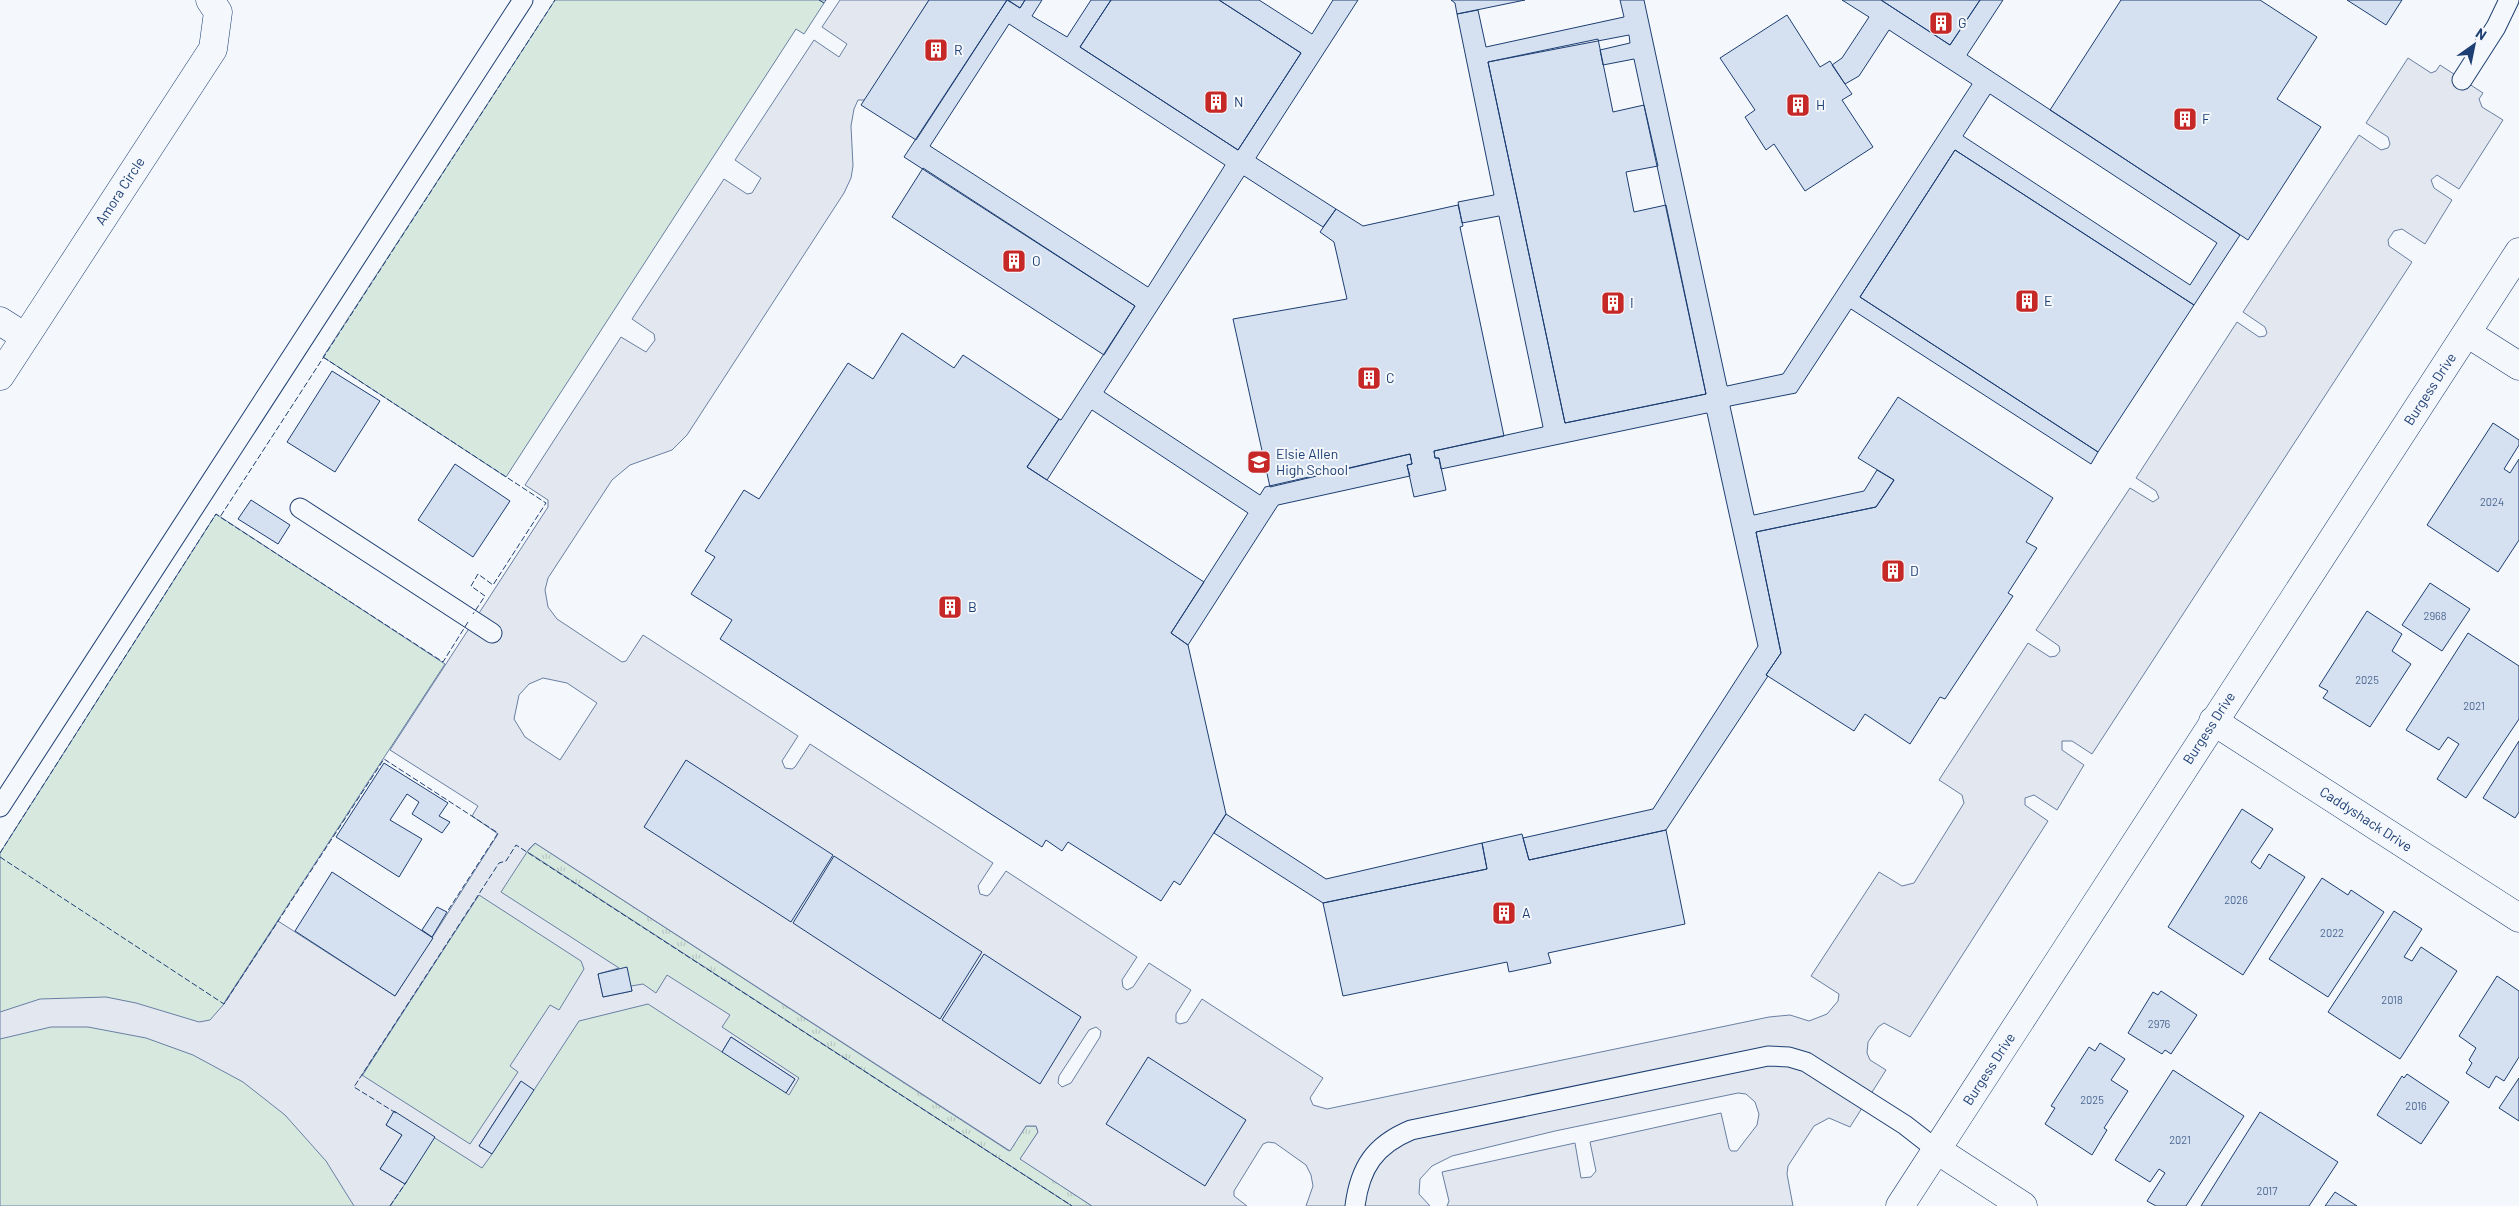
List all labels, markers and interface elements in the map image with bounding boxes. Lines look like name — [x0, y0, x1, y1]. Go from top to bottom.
building icon: G — [1928, 10, 1954, 36]
place label: G — [1958, 14, 1967, 31]
north arrow — [2449, 20, 2499, 70]
text: N — [2473, 24, 2490, 43]
building icon: R — [923, 37, 949, 63]
place label: R — [954, 41, 963, 58]
building icon: N — [1203, 89, 1229, 115]
building icon: H — [1785, 92, 1811, 118]
place label: N — [1234, 93, 1243, 110]
place label: H — [1816, 96, 1825, 113]
building icon: F — [2172, 106, 2198, 132]
place label: F — [2202, 110, 2210, 127]
street label: Amora Circle — [91, 154, 148, 228]
building icon: O — [1001, 248, 1027, 274]
place label: O — [1032, 252, 1041, 269]
building icon: E — [2014, 288, 2040, 314]
building icon: I — [1600, 290, 1626, 316]
place label: E — [2044, 292, 2052, 309]
place label: I — [1630, 294, 1634, 311]
street label: Burgess Drive — [2400, 349, 2459, 428]
building icon: C — [1356, 365, 1382, 391]
place label: C — [1386, 369, 1395, 386]
place label: Elsie Allen High School — [1276, 445, 1348, 478]
school or university icon: Elsie Allen High School — [1246, 449, 1272, 475]
house number: 2024 — [2480, 495, 2504, 508]
building icon: D — [1880, 558, 1906, 584]
place label: D — [1910, 562, 1919, 579]
building icon: B — [937, 594, 963, 620]
place label: B — [968, 598, 977, 615]
house number: 2968 — [2423, 609, 2447, 622]
house number: 2025 — [2355, 673, 2379, 686]
street label: Burgess Drive — [2179, 688, 2238, 767]
house number: 2021 — [2463, 699, 2485, 712]
street label: Caddyshack Drive — [2317, 782, 2416, 855]
house number: 2026 — [2224, 893, 2248, 906]
building icon: A — [1491, 900, 1517, 926]
place label: A — [1522, 904, 1531, 921]
house number: 2022 — [2320, 926, 2344, 939]
house number: 2018 — [2381, 993, 2403, 1006]
house number: 2976 — [2148, 1017, 2171, 1030]
street label: Burgess Drive — [1959, 1029, 2018, 1108]
house number: 2025 — [2080, 1093, 2104, 1106]
house number: 2016 — [2405, 1099, 2427, 1112]
house number: 2021 — [2169, 1133, 2191, 1146]
house number: 2017 — [2257, 1184, 2277, 1197]

